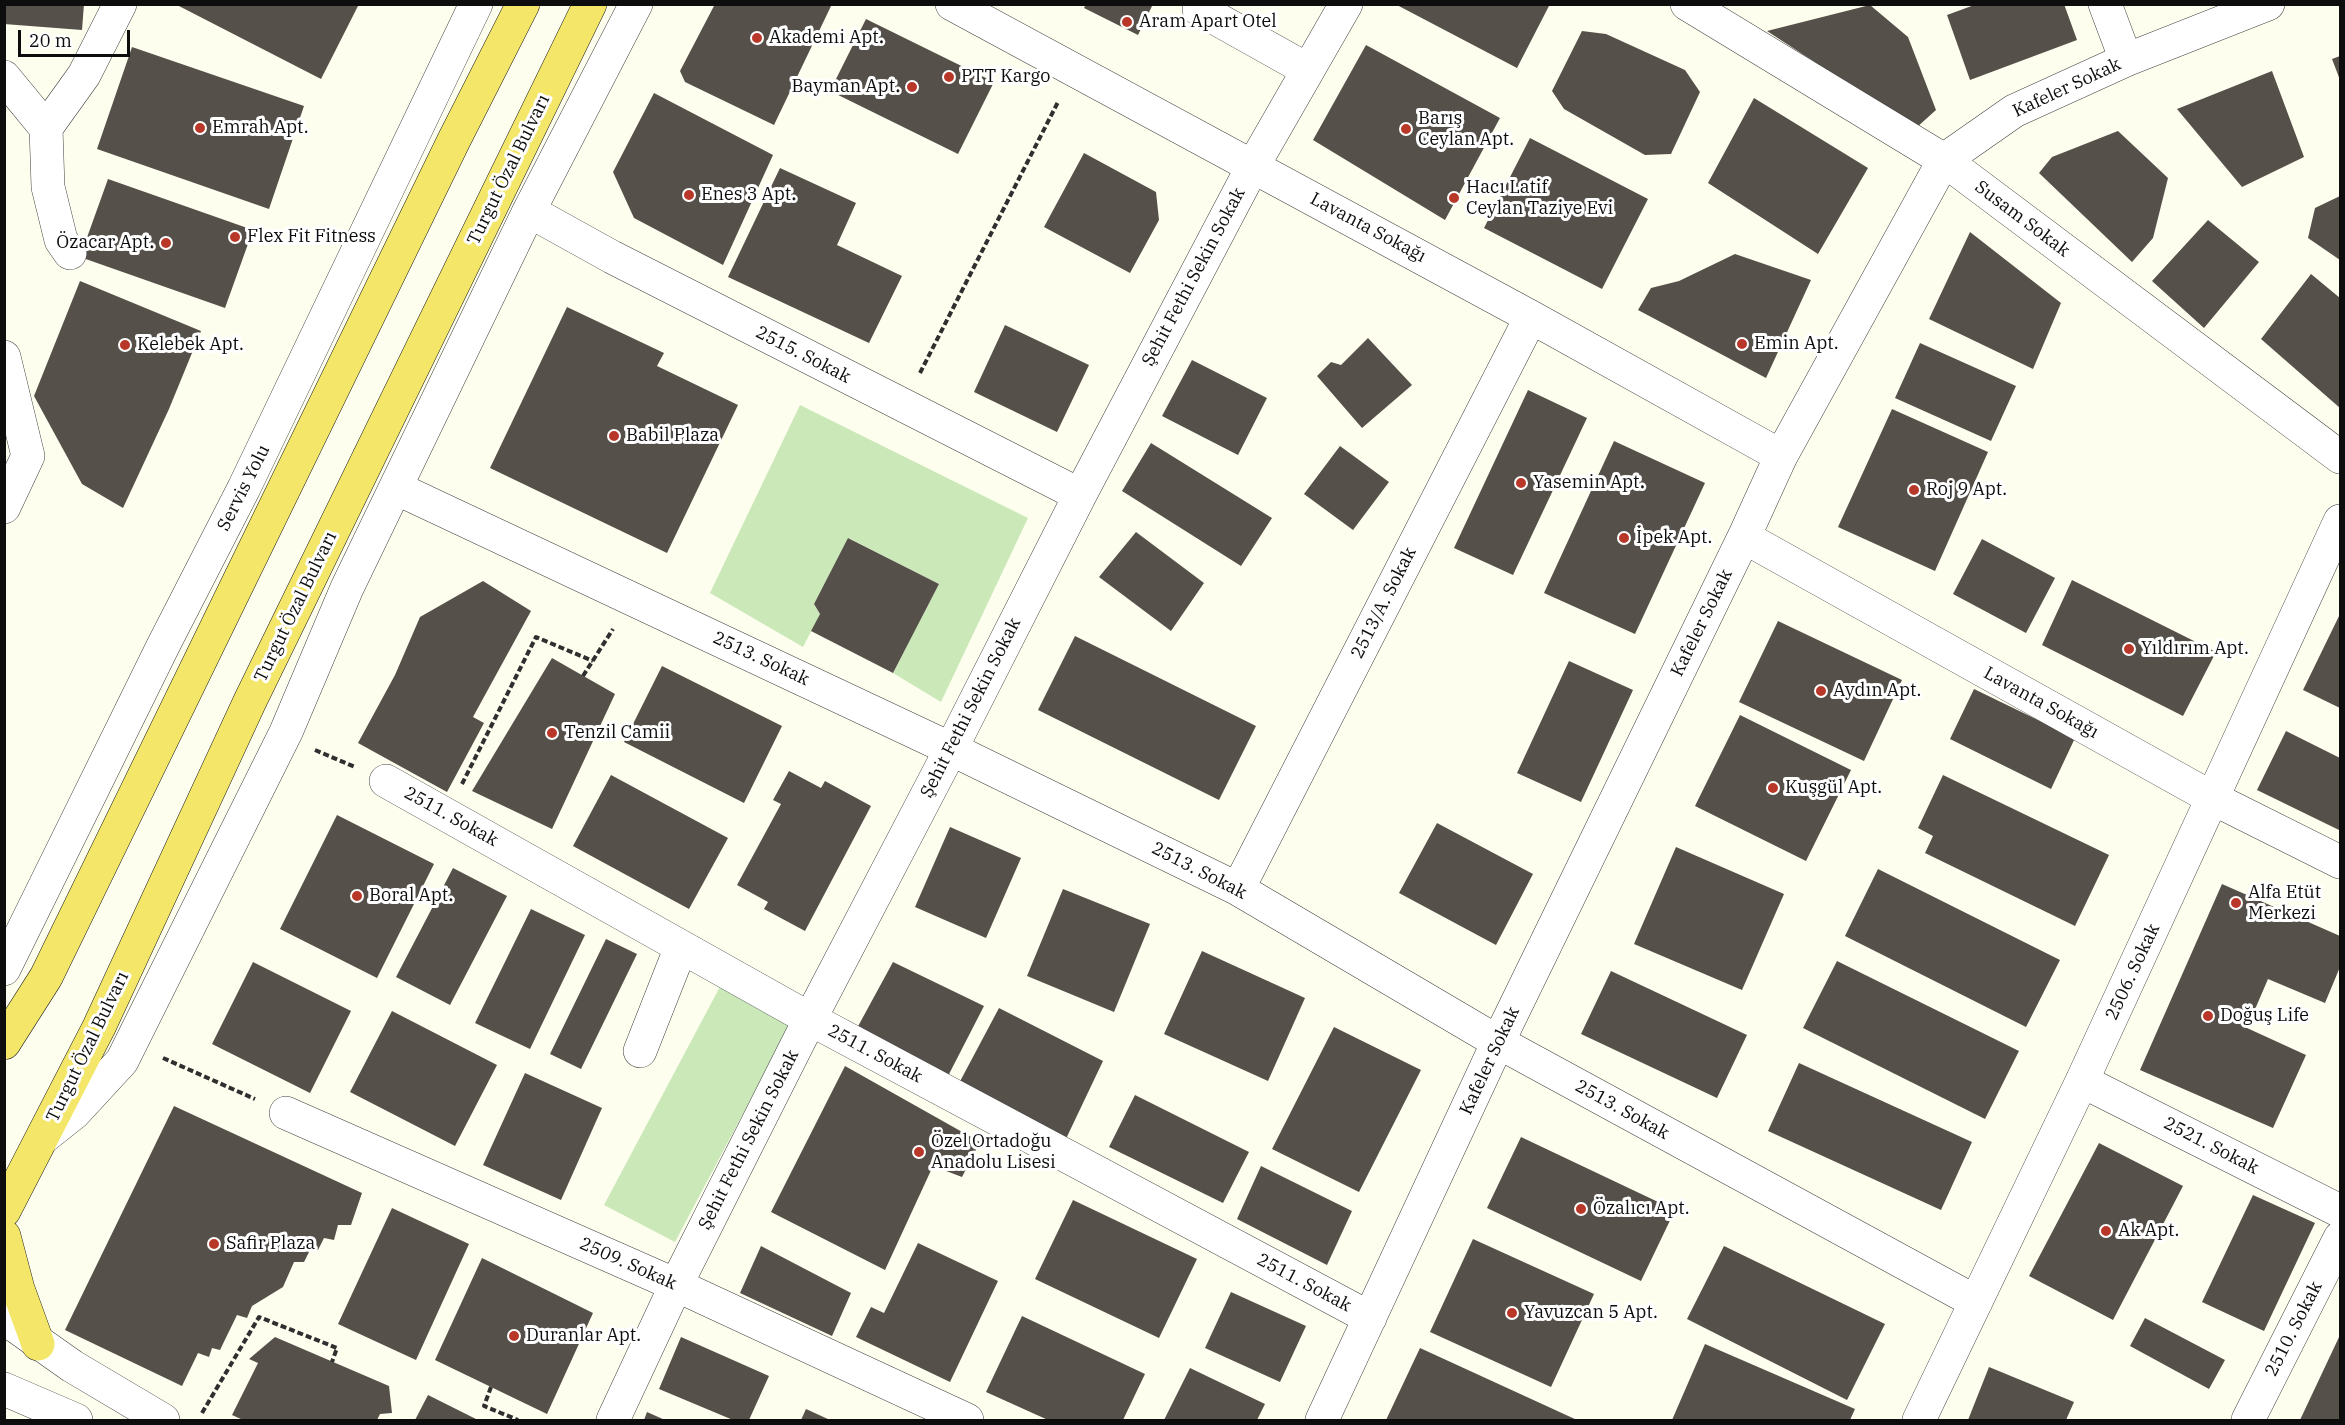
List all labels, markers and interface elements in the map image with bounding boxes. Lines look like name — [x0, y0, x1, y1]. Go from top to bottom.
place label: Aram Apart Otel — [1139, 11, 1277, 33]
marker: Aram Apart Otel — [1120, 15, 1134, 29]
scale bar — [21, 18, 134, 56]
place label: Akademi Apt. — [769, 27, 884, 49]
text: 20 m — [29, 29, 72, 52]
marker: Akademi Apt. — [750, 31, 764, 45]
street label: Kafeler Sokak — [2010, 54, 2124, 122]
place label: PTT Kargo — [961, 66, 1050, 88]
marker: PTT Kargo — [942, 70, 956, 84]
place label: Bayman Apt. — [791, 76, 900, 98]
marker: Bayman Apt. — [905, 80, 919, 94]
street label: Turgut Özal Bulvarı — [463, 91, 555, 249]
place label: Barış Ceylan Apt. — [1418, 108, 1514, 150]
place label: Emrah Apt. — [212, 117, 308, 139]
marker: Emrah Apt. — [193, 121, 207, 135]
marker: Barış Ceylan Apt. — [1399, 122, 1413, 136]
street label: Susam Sokak — [1970, 176, 2074, 262]
place label: Hacı Latif Ceylan Taziye Evi — [1466, 177, 1613, 219]
place label: Enes 3 Apt. — [701, 184, 796, 206]
street label: Şehit Fethi Sekin Sokak — [1138, 184, 1250, 370]
marker: Enes 3 Apt. — [682, 188, 696, 202]
street label: Lavanta Sokağı — [1306, 188, 1430, 268]
marker: Hacı Latif Ceylan Taziye Evi — [1447, 191, 1461, 205]
place label: Flex Fit Fitness — [247, 226, 376, 248]
marker: Flex Fit Fitness — [228, 230, 242, 244]
place label: Özacar Apt. — [56, 232, 154, 254]
marker: Özacar Apt. — [159, 236, 173, 250]
street label: 2515. Sokak — [752, 322, 854, 388]
place label: Emin Apt. — [1754, 333, 1839, 355]
place label: Kelebek Apt. — [137, 334, 244, 356]
marker: Emin Apt. — [1735, 337, 1749, 351]
marker: Kelebek Apt. — [118, 338, 132, 352]
place label: Babil Plaza — [626, 425, 719, 447]
marker: Babil Plaza — [607, 429, 621, 443]
street label: Servis Yolu — [213, 441, 275, 535]
place label: Yasemin Apt. — [1533, 472, 1644, 494]
marker: Yasemin Apt. — [1514, 476, 1528, 490]
place label: Roj 9 Apt. — [1926, 479, 2007, 501]
marker: Roj 9 Apt. — [1907, 483, 1921, 497]
place label: İpek Apt. — [1636, 527, 1712, 549]
street label: Turgut Özal Bulvarı — [250, 528, 342, 686]
marker: İpek Apt. — [1617, 531, 1631, 545]
street label: 2513/A. Sokak — [1347, 544, 1421, 662]
street label: Kafeler Sokak — [1667, 566, 1737, 680]
street label: Şehit Fethi Sekin Sokak — [916, 614, 1026, 802]
street label: 2513. Sokak — [709, 627, 813, 691]
place label: Yıldırım Apt. — [2141, 638, 2249, 660]
marker: Yıldırım Apt. — [2122, 642, 2136, 656]
street label: Lavanta Sokağı — [1980, 663, 2102, 743]
place label: Aydın Apt. — [1833, 680, 1921, 702]
marker: Aydın Apt. — [1814, 684, 1828, 698]
place label: Tenzil Camii — [564, 722, 670, 744]
marker: Tenzil Camii — [545, 726, 559, 740]
place label: Kuşgül Apt. — [1785, 777, 1882, 799]
marker: Kuşgül Apt. — [1766, 781, 1780, 795]
street label: 2511. Sokak — [400, 782, 502, 852]
street label: 2513. Sokak — [1148, 838, 1250, 904]
place label: Alfa Etüt Merkezi — [2248, 882, 2321, 924]
place label: Boral Apt. — [369, 885, 453, 907]
marker: Boral Apt. — [350, 889, 364, 903]
marker: Alfa Etüt Merkezi — [2229, 896, 2243, 910]
street label: 2506. Sokak — [2101, 920, 2165, 1024]
street label: Turgut Özal Bulvarı — [42, 968, 134, 1126]
street label: Kafeler Sokak — [1456, 1004, 1524, 1118]
place label: Doğuş Life — [2220, 1005, 2309, 1027]
marker: Doğuş Life — [2201, 1009, 2215, 1023]
street label: 2511. Sokak — [824, 1020, 926, 1088]
street label: Şehit Fethi Sekin Sokak — [694, 1046, 804, 1234]
street label: 2513. Sokak — [1571, 1075, 1673, 1145]
street label: 2521. Sokak — [2160, 1113, 2262, 1179]
place label: Özel Ortadoğu Anadolu Lisesi — [931, 1131, 1056, 1174]
marker: Özel Ortadoğu Anadolu Lisesi — [912, 1145, 926, 1159]
place label: Özalıcı Apt. — [1593, 1198, 1690, 1220]
marker: Özalıcı Apt. — [1574, 1202, 1588, 1216]
place label: Ak Apt. — [2118, 1220, 2179, 1242]
marker: Ak Apt. — [2099, 1224, 2113, 1238]
place label: Safir Plaza — [226, 1233, 315, 1255]
street label: 2509. Sokak — [576, 1233, 680, 1295]
marker: Safir Plaza — [207, 1237, 221, 1251]
street label: 2511. Sokak — [1253, 1249, 1355, 1317]
street label: 2510. Sokak — [2261, 1278, 2327, 1380]
place label: Yavuzcan 5 Apt. — [1524, 1302, 1658, 1324]
marker: Yavuzcan 5 Apt. — [1505, 1306, 1519, 1320]
place label: Duranlar Apt. — [526, 1325, 641, 1347]
marker: Duranlar Apt. — [507, 1329, 521, 1343]

